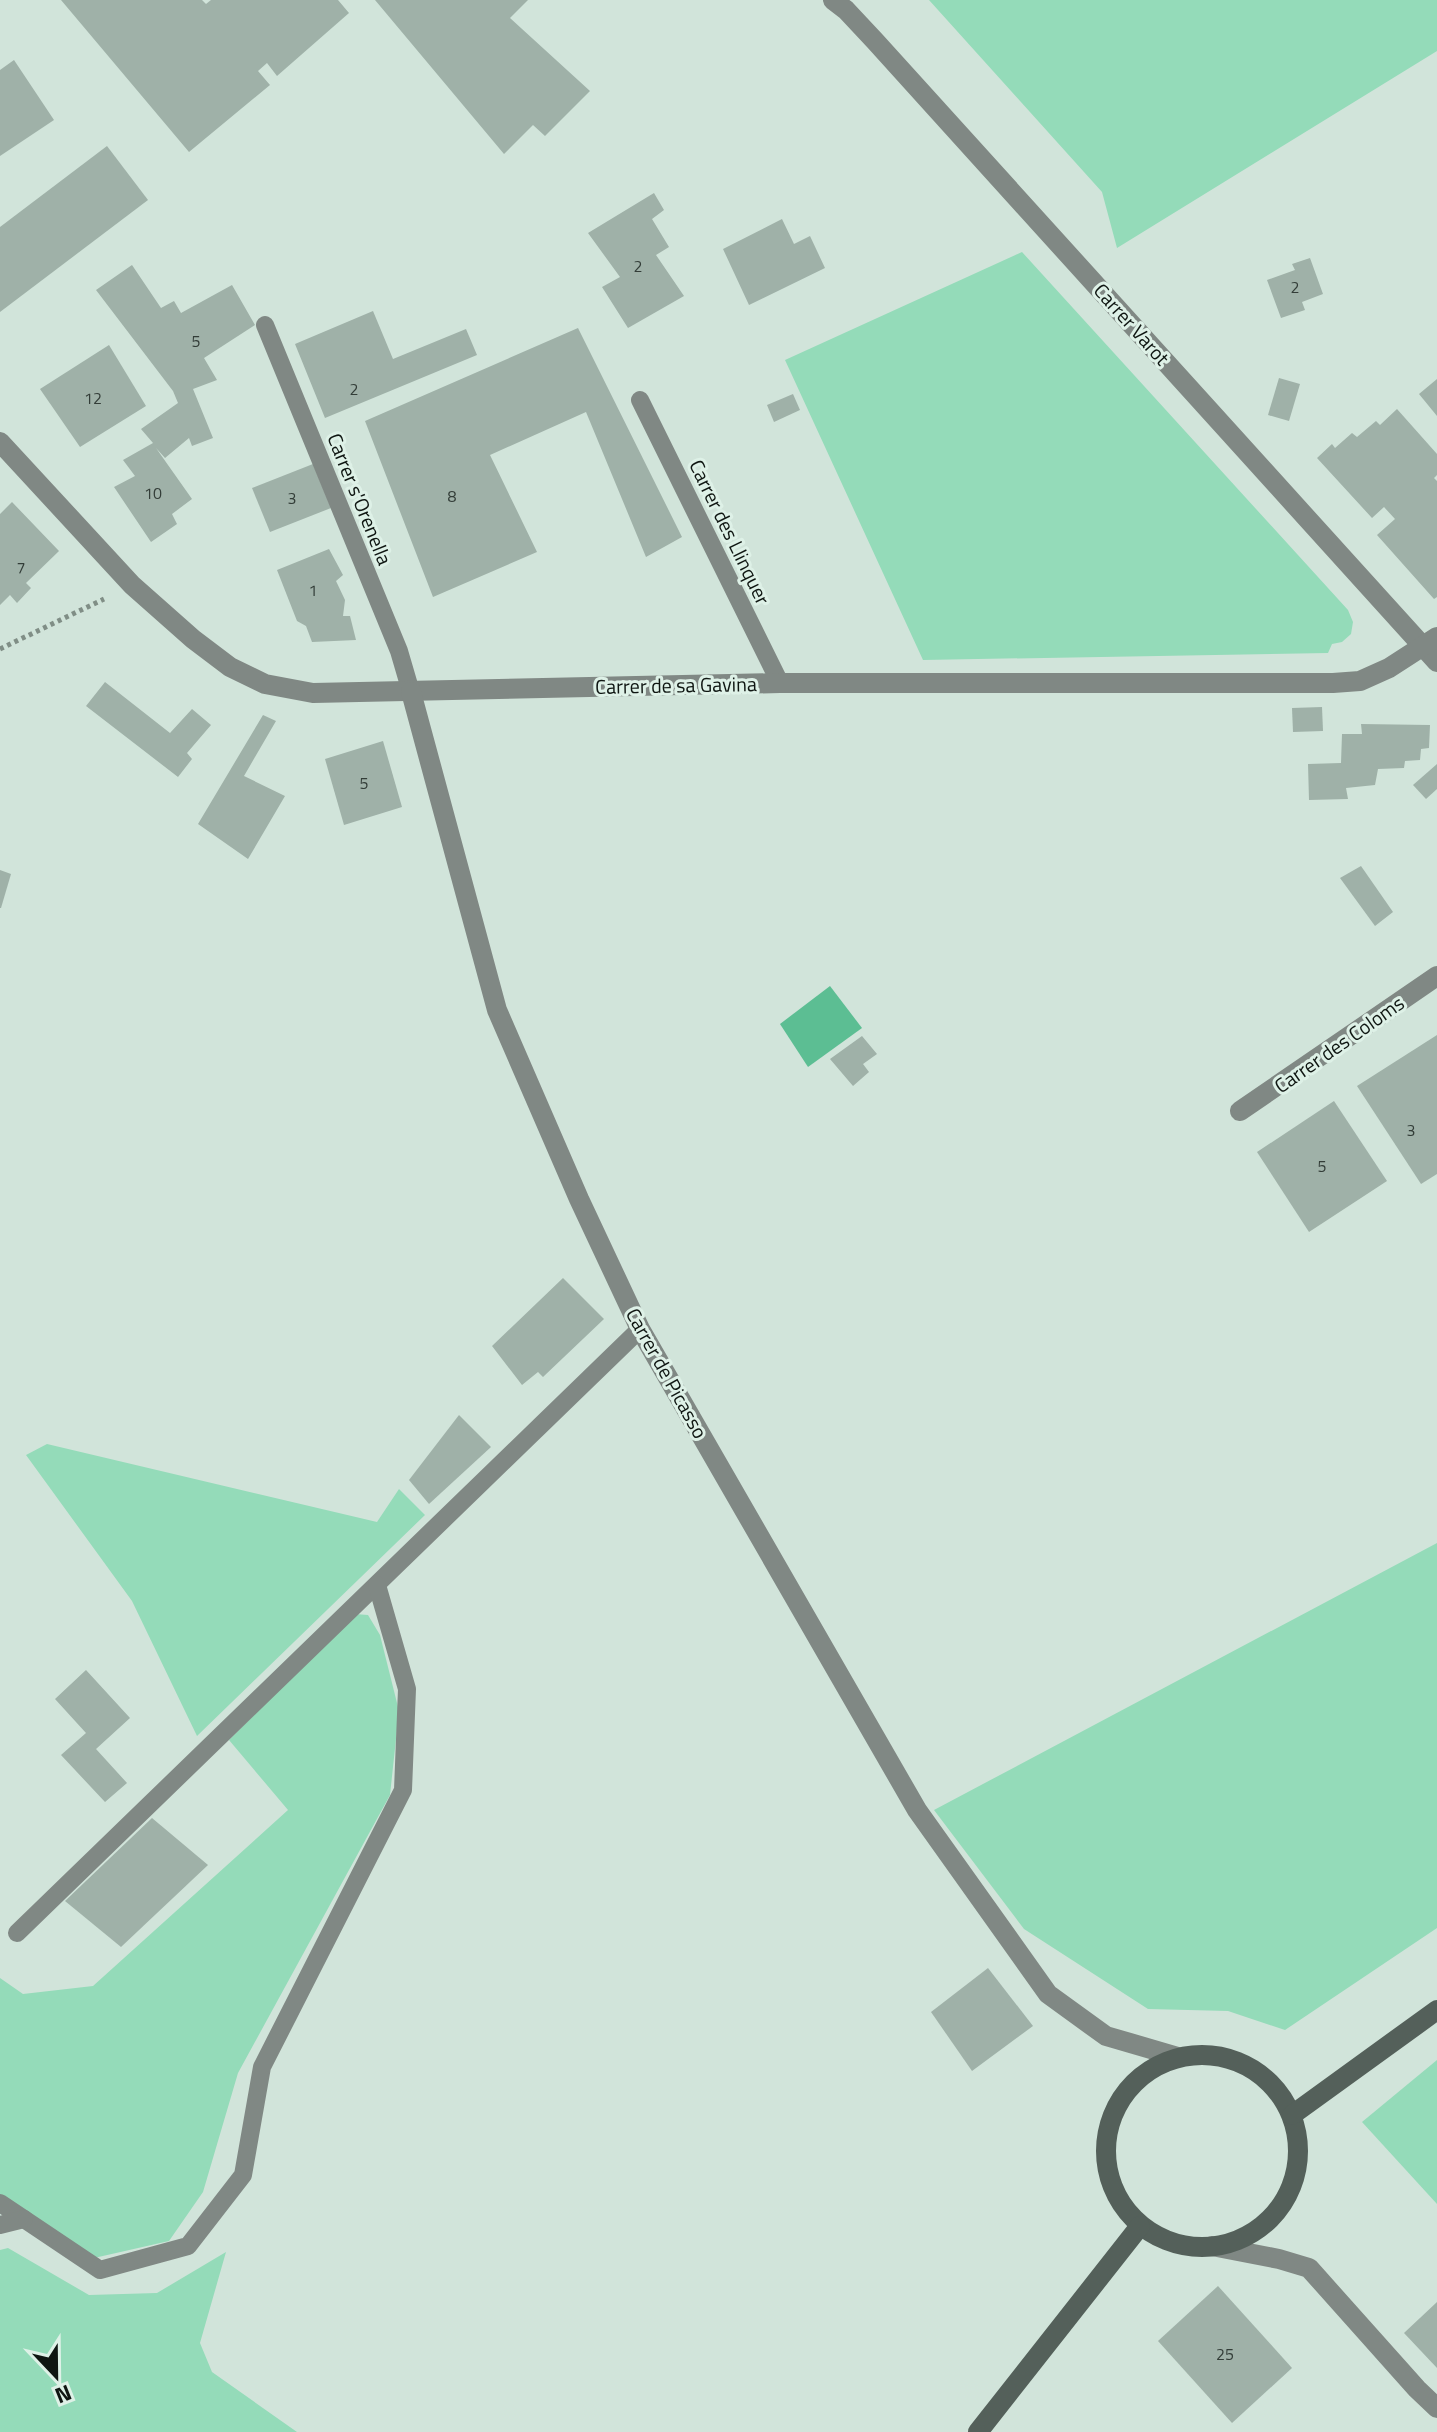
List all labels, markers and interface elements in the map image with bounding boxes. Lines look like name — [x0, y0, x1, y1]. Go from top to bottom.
house number: 2 — [634, 254, 642, 278]
house number: 2 — [1291, 275, 1299, 299]
street label: Carrer Varot — [1087, 276, 1177, 372]
house number: 5 — [192, 329, 201, 353]
house number: 2 — [350, 377, 358, 401]
house number: 12 — [84, 386, 102, 410]
street label: Carrer s'Orenella — [319, 429, 401, 569]
street label: Carrer des Llinquer — [681, 454, 779, 610]
house number: 10 — [144, 481, 162, 505]
house number: 8 — [448, 484, 457, 508]
house number: 3 — [288, 486, 296, 510]
house number: 7 — [17, 555, 25, 579]
house number: 1 — [309, 578, 317, 602]
street label: Carrer de sa Gavina — [595, 668, 757, 702]
house number: 5 — [360, 771, 369, 795]
street label: Carrer des Coloms — [1268, 987, 1410, 1101]
house number: 3 — [1407, 1118, 1415, 1142]
house number: 5 — [1318, 1154, 1327, 1178]
street label: Carrer de Picasso — [618, 1302, 716, 1444]
north arrow — [16, 2336, 96, 2416]
house number: 25 — [1216, 2342, 1234, 2366]
text: N — [50, 2376, 77, 2413]

